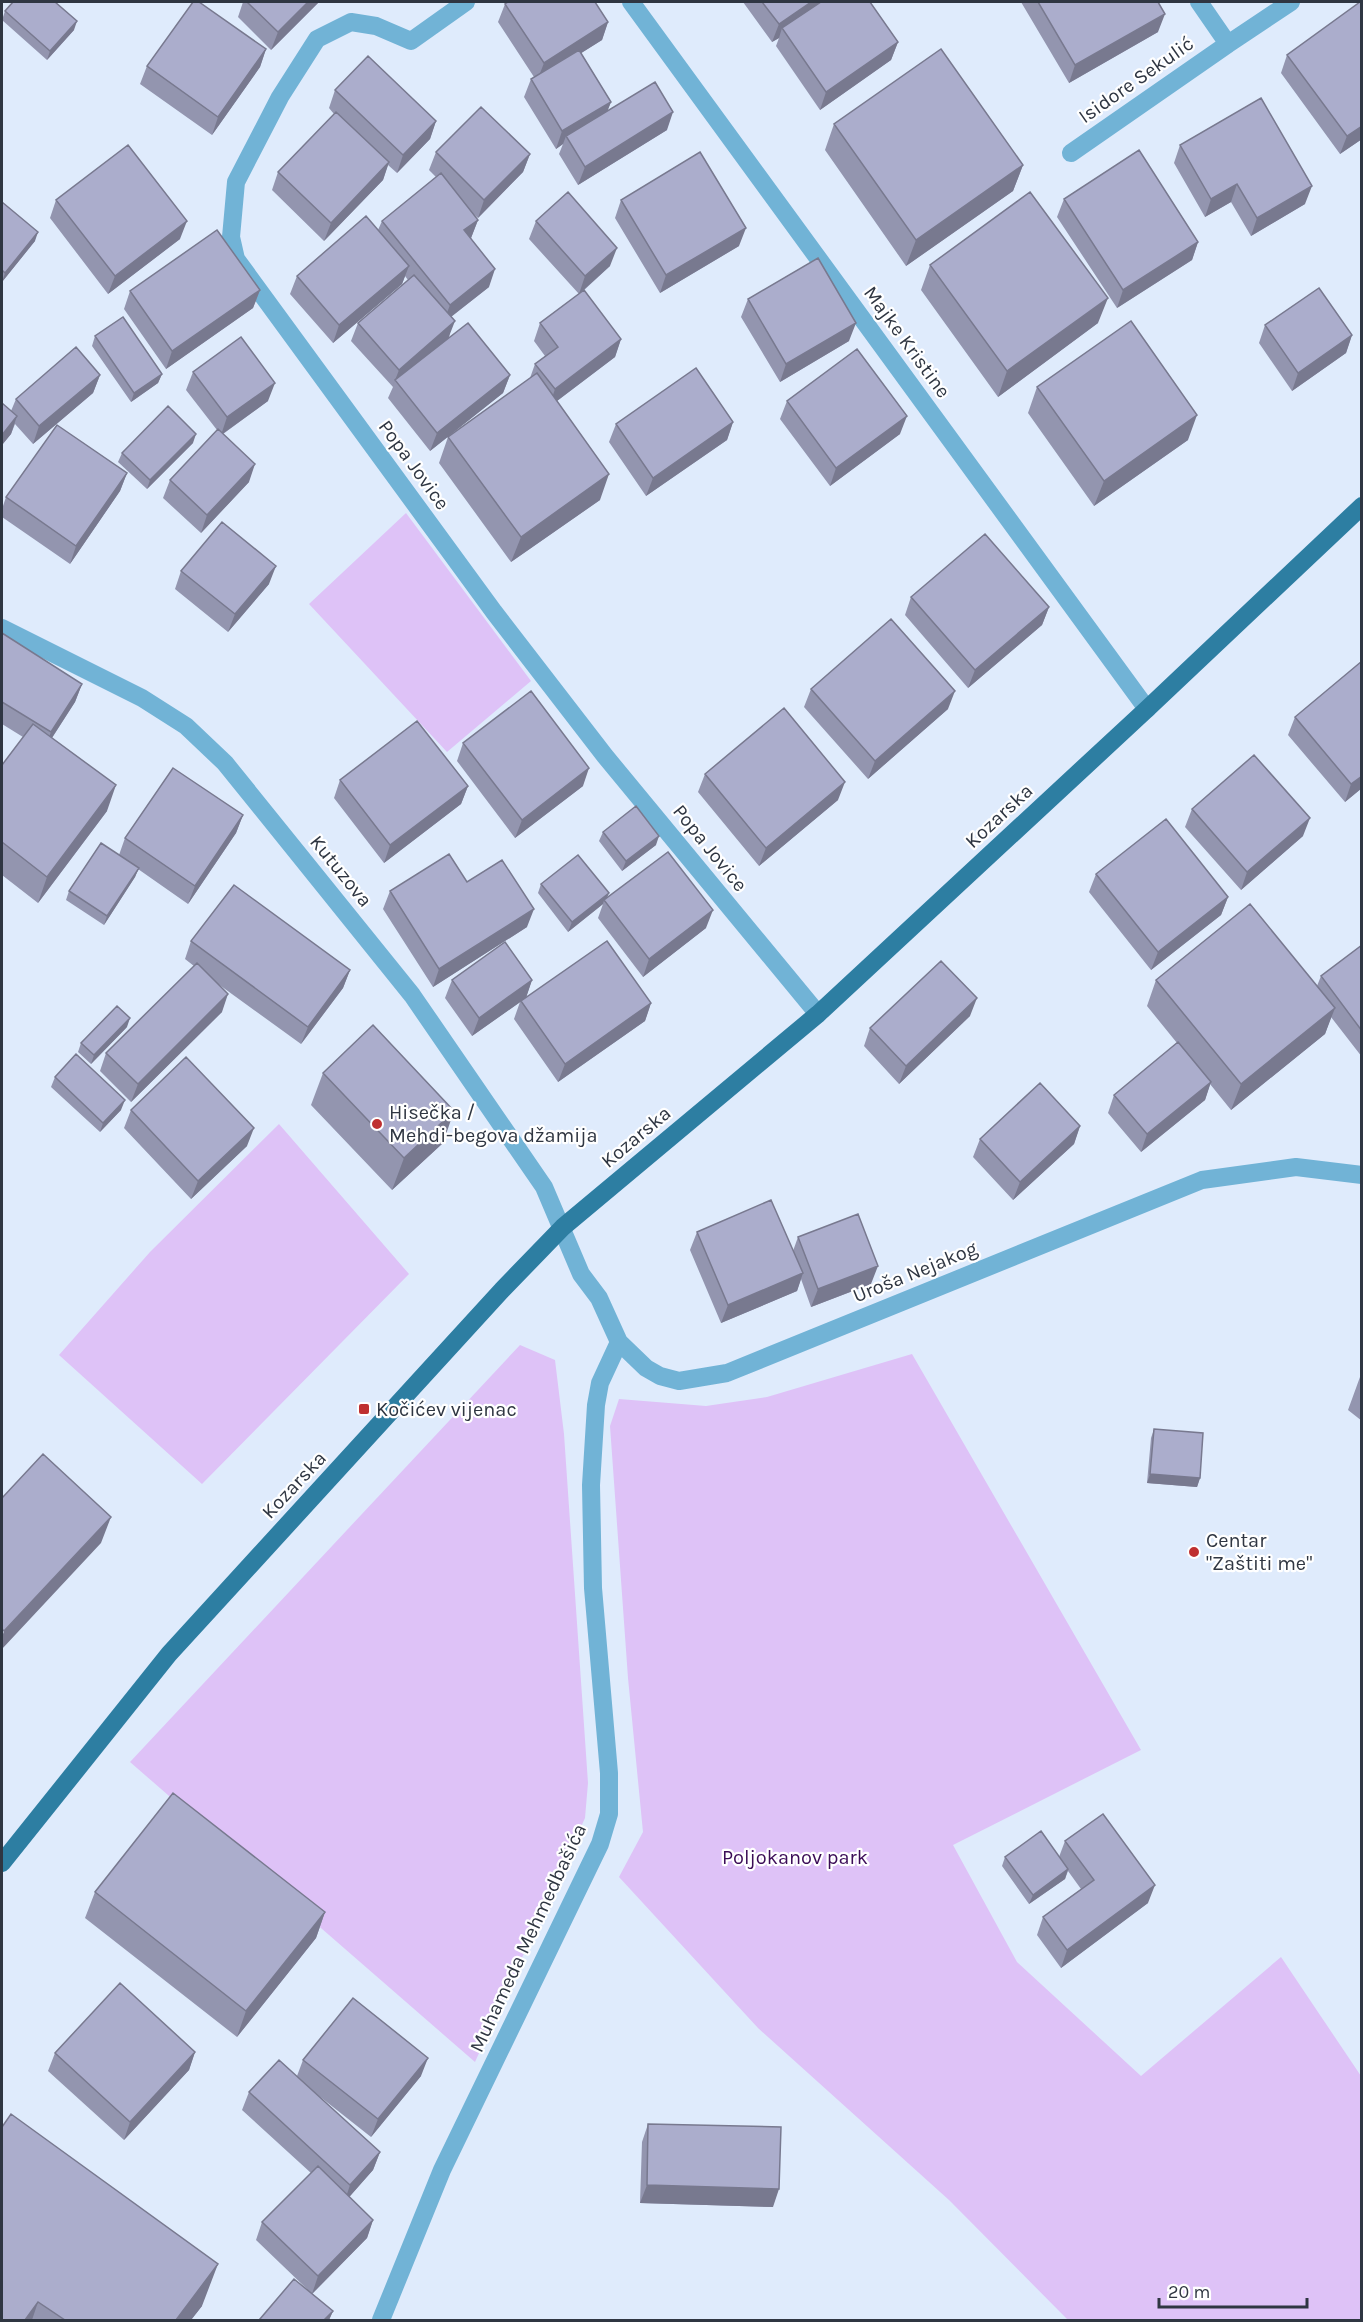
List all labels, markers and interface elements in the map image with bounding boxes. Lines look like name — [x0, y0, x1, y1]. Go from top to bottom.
street label: Isidore Sekulić — [1074, 32, 1198, 128]
street label: Majke Kristine — [859, 282, 955, 402]
street label: Popa Jovice — [374, 416, 454, 514]
street label: Kozarska — [961, 779, 1037, 853]
street label: Popa Jovice — [668, 800, 752, 896]
street label: Kutuzova — [305, 831, 377, 911]
place label: Hisečka / Mehdi-begova džamija — [389, 1101, 598, 1147]
street label: Kozarska — [597, 1101, 675, 1173]
marker: Hisečka / Mehdi-begova džamija — [370, 1117, 384, 1131]
street label: Uroša Nejakog — [849, 1237, 981, 1307]
place label: Kočićev vijenac — [376, 1398, 517, 1421]
marker: Kočićev vijenac — [357, 1402, 371, 1416]
street label: Kozarska — [257, 1447, 331, 1523]
place label: Centar "Zaštiti me" — [1206, 1529, 1312, 1575]
marker: Centar "Zaštiti me" — [1187, 1545, 1201, 1559]
street label: Muhameda Mehmedbašića — [465, 1820, 591, 2056]
park label: Poljokanov park — [722, 1846, 868, 1869]
scale bar — [1159, 2271, 1308, 2309]
text: 20 m — [1168, 2281, 1210, 2303]

